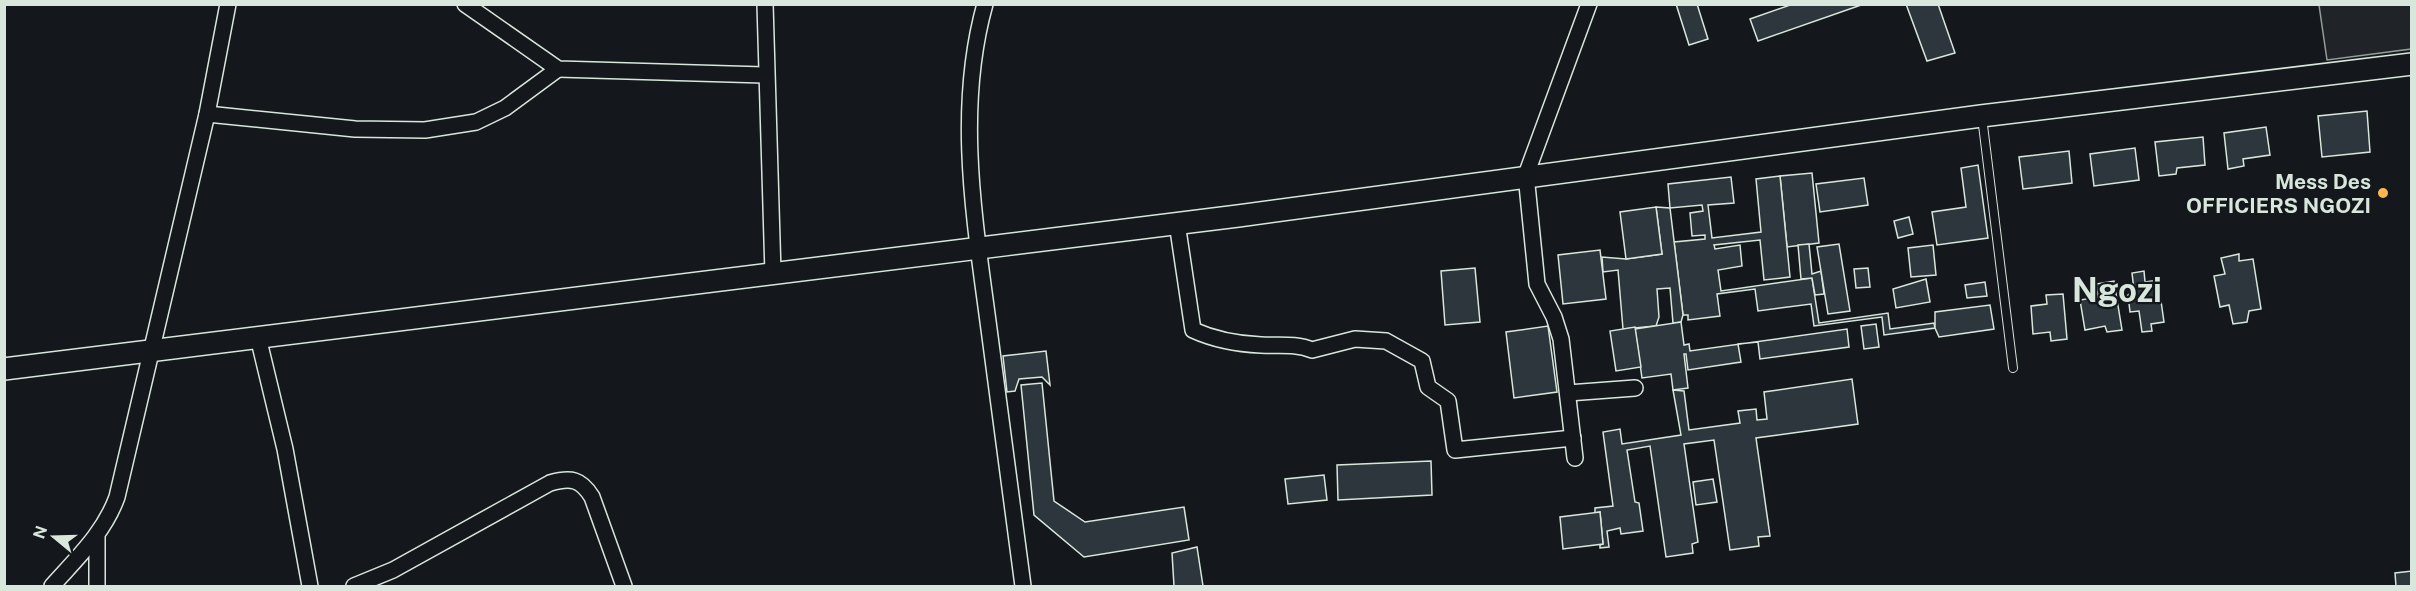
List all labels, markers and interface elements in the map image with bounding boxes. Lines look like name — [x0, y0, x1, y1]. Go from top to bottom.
place label: Mess Des OFFICIERS NGOZI — [2186, 169, 2371, 218]
marker: Mess Des OFFICIERS NGOZI — [2376, 186, 2390, 200]
district label: Ngozi — [2072, 271, 2162, 309]
north arrow — [24, 507, 84, 567]
text: N — [29, 523, 51, 541]

